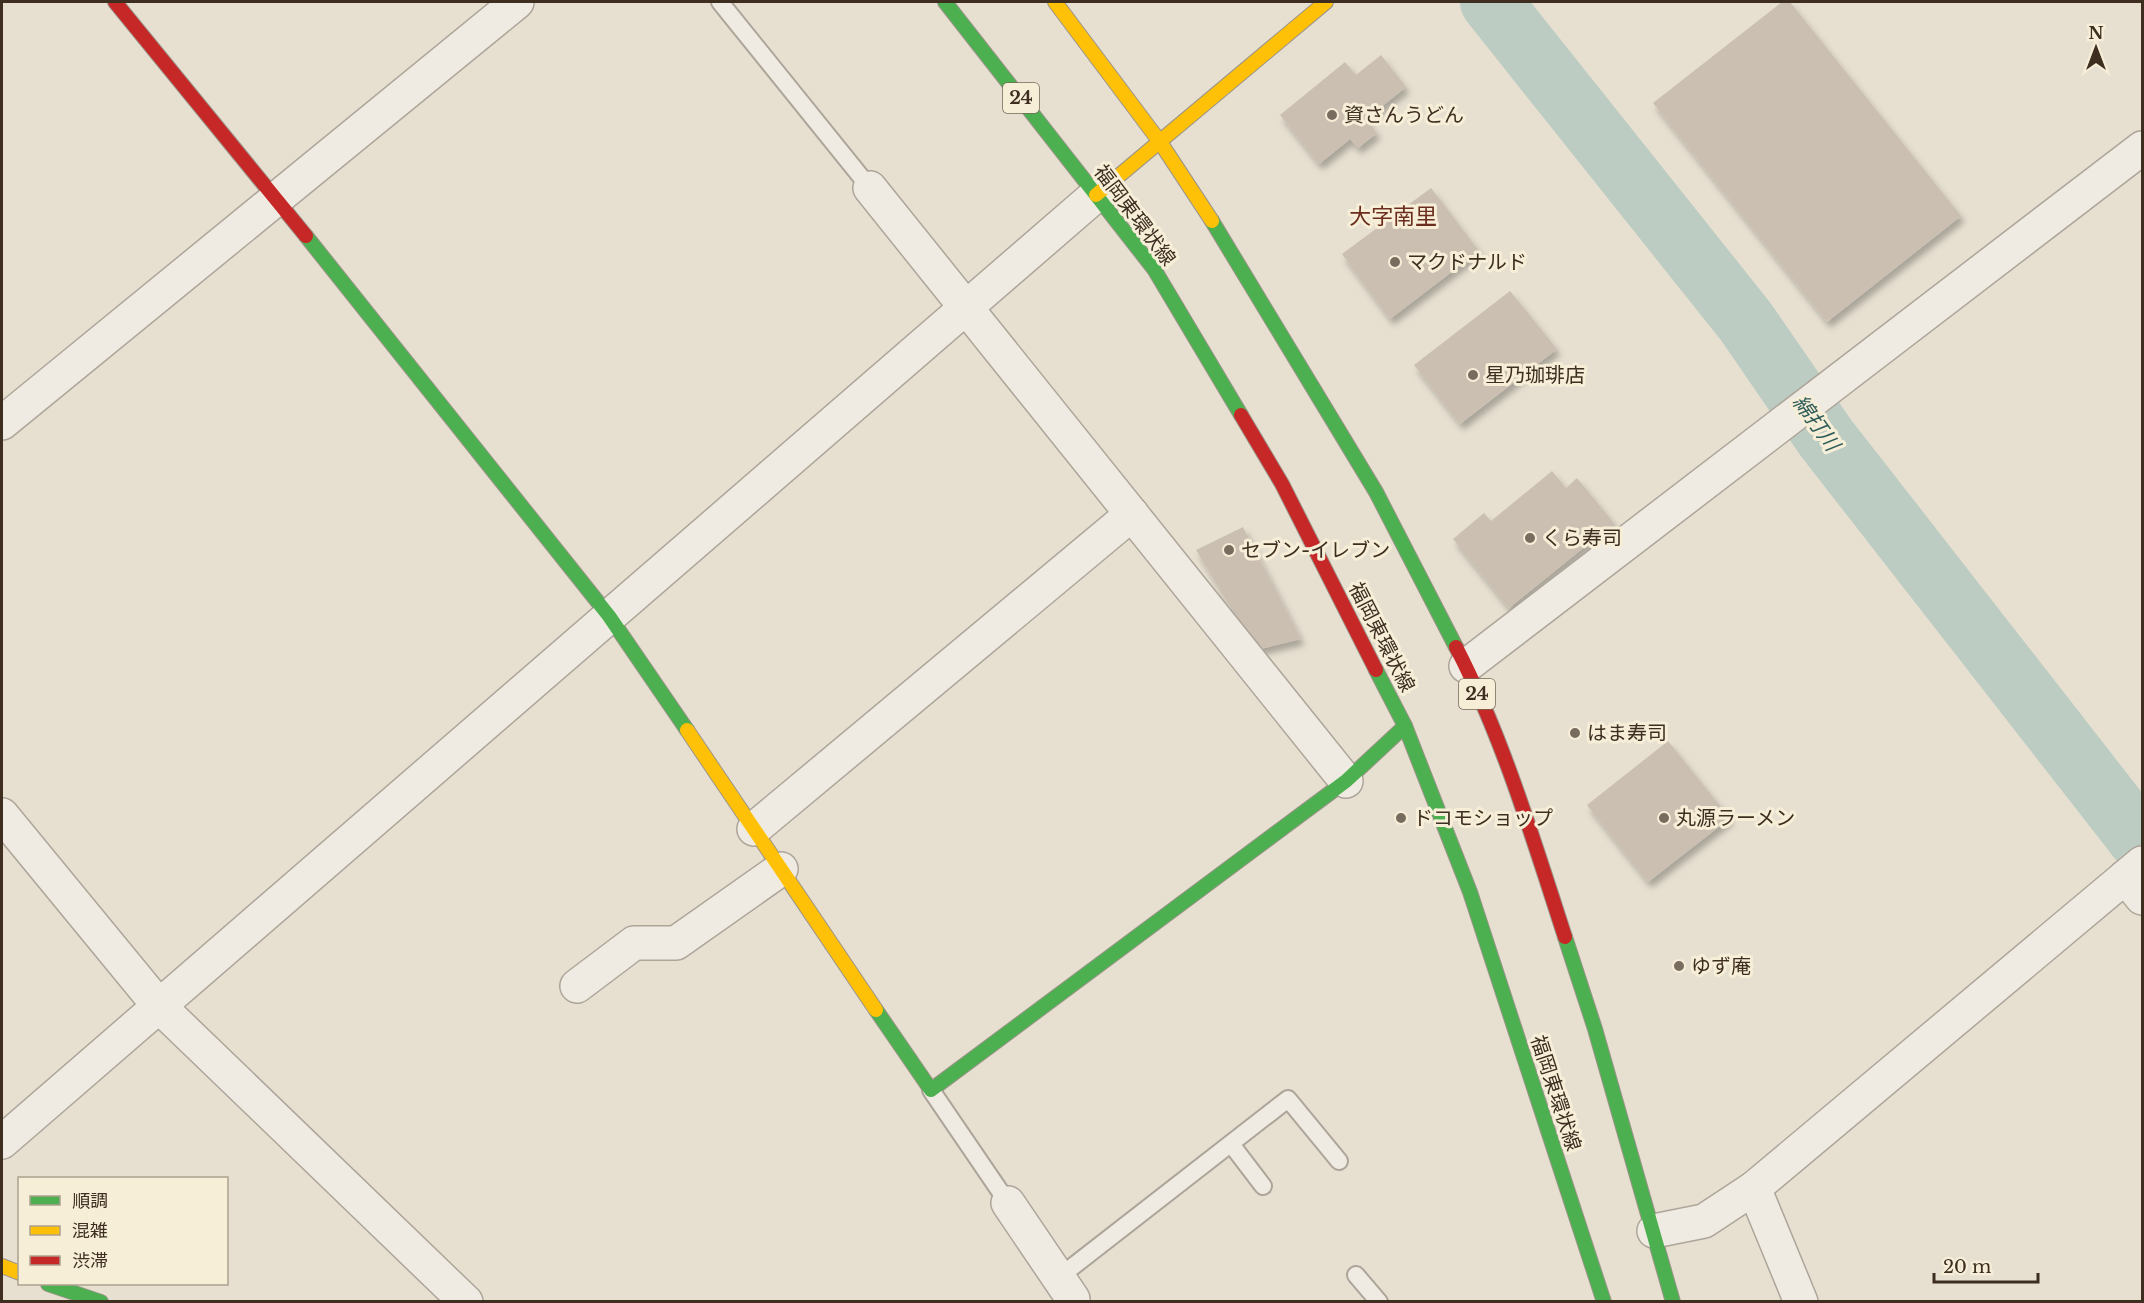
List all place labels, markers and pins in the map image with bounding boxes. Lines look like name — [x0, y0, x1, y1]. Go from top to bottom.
place label: 資さんうどん — [1344, 103, 1464, 127]
marker: 資さんうどん — [1325, 108, 1339, 122]
place label: マクドナルド — [1407, 250, 1527, 274]
marker: マクドナルド — [1388, 255, 1402, 269]
place label: 星乃珈琲店 — [1485, 363, 1585, 387]
marker: 星乃珈琲店 — [1466, 368, 1480, 382]
place label: くら寿司 — [1542, 526, 1622, 550]
marker: くら寿司 — [1523, 531, 1537, 545]
place label: セブン-イレブン — [1241, 538, 1390, 562]
marker: セブン-イレブン — [1222, 543, 1236, 557]
place label: はま寿司 — [1587, 721, 1667, 745]
marker: はま寿司 — [1568, 726, 1582, 740]
place label: ドコモショップ — [1413, 806, 1553, 830]
place label: 丸源ラーメン — [1676, 806, 1795, 830]
marker: ドコモショップ — [1394, 811, 1408, 825]
marker: 丸源ラーメン — [1657, 811, 1671, 825]
place label: ゆず庵 — [1691, 954, 1751, 978]
marker: ゆず庵 — [1672, 959, 1686, 973]

